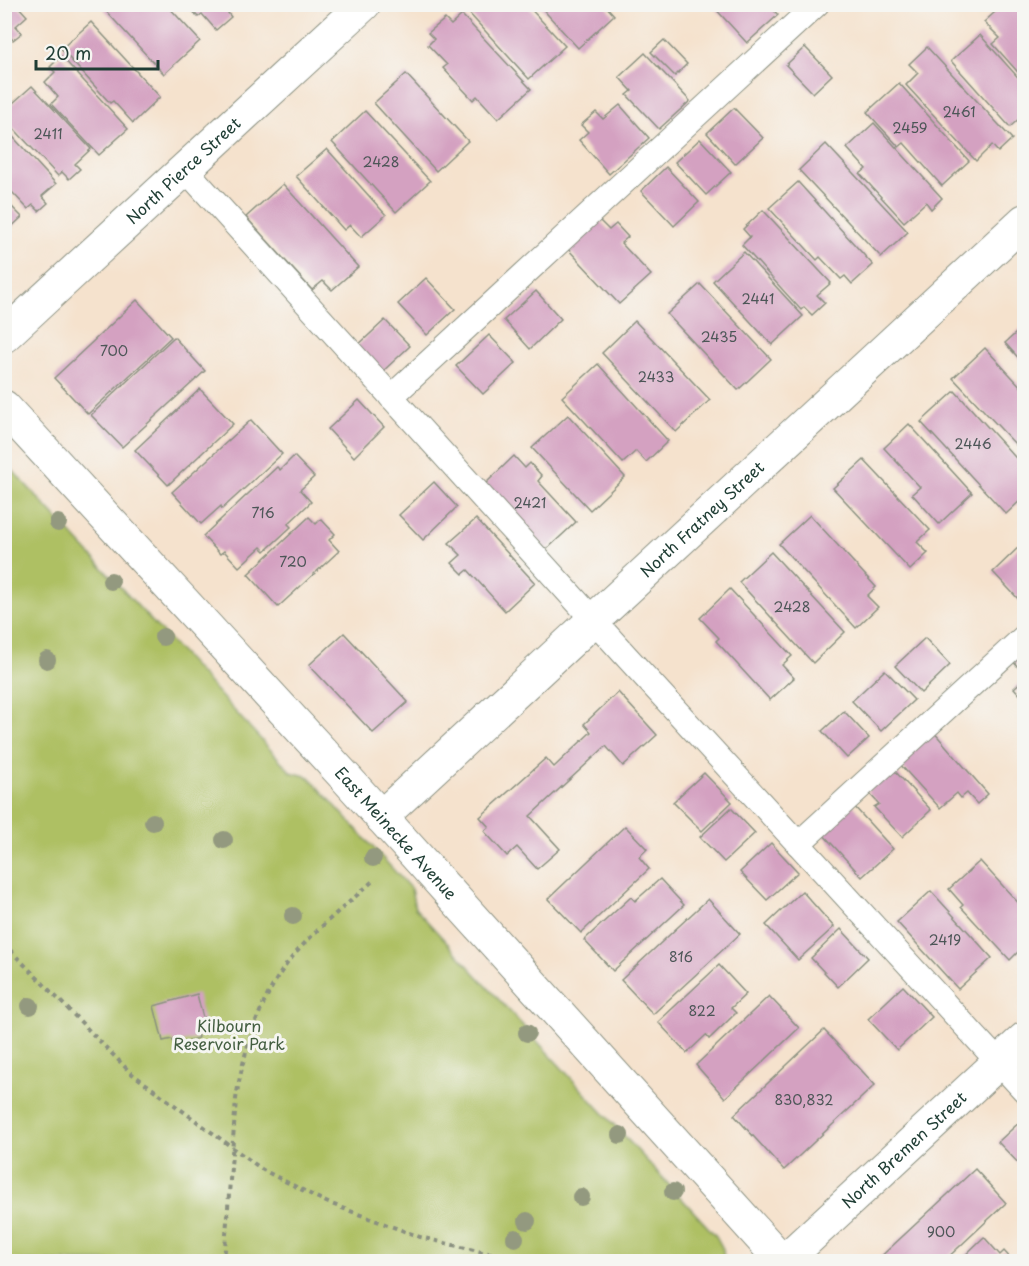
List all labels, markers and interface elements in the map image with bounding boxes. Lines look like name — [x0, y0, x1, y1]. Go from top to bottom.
scale bar — [36, 33, 158, 71]
text: 20 m — [45, 39, 91, 66]
house number: 2461 — [943, 101, 975, 122]
street label: North Pierce Street — [120, 110, 246, 229]
house number: 2459 — [892, 117, 928, 138]
house number: 2411 — [34, 123, 62, 144]
house number: 2428 — [363, 151, 399, 172]
house number: 2441 — [742, 288, 774, 309]
house number: 2435 — [701, 326, 737, 347]
house number: 700 — [100, 340, 128, 361]
house number: 2433 — [638, 366, 674, 387]
house number: 2446 — [954, 433, 992, 454]
street label: North Fratney Street — [634, 455, 769, 582]
house number: 2421 — [514, 492, 546, 513]
house number: 716 — [252, 502, 275, 523]
house number: 720 — [279, 551, 307, 572]
house number: 2428 — [774, 596, 810, 617]
street label: East Meinecke Avenue — [330, 761, 463, 905]
house number: 2419 — [929, 929, 961, 950]
house number: 816 — [669, 946, 693, 967]
house number: 822 — [688, 1000, 716, 1021]
park label: Kilbourn Reservoir Park — [173, 1013, 285, 1055]
street label: North Bremen Street — [836, 1085, 972, 1213]
house number: 830,832 — [775, 1089, 833, 1110]
house number: 900 — [927, 1221, 955, 1242]

